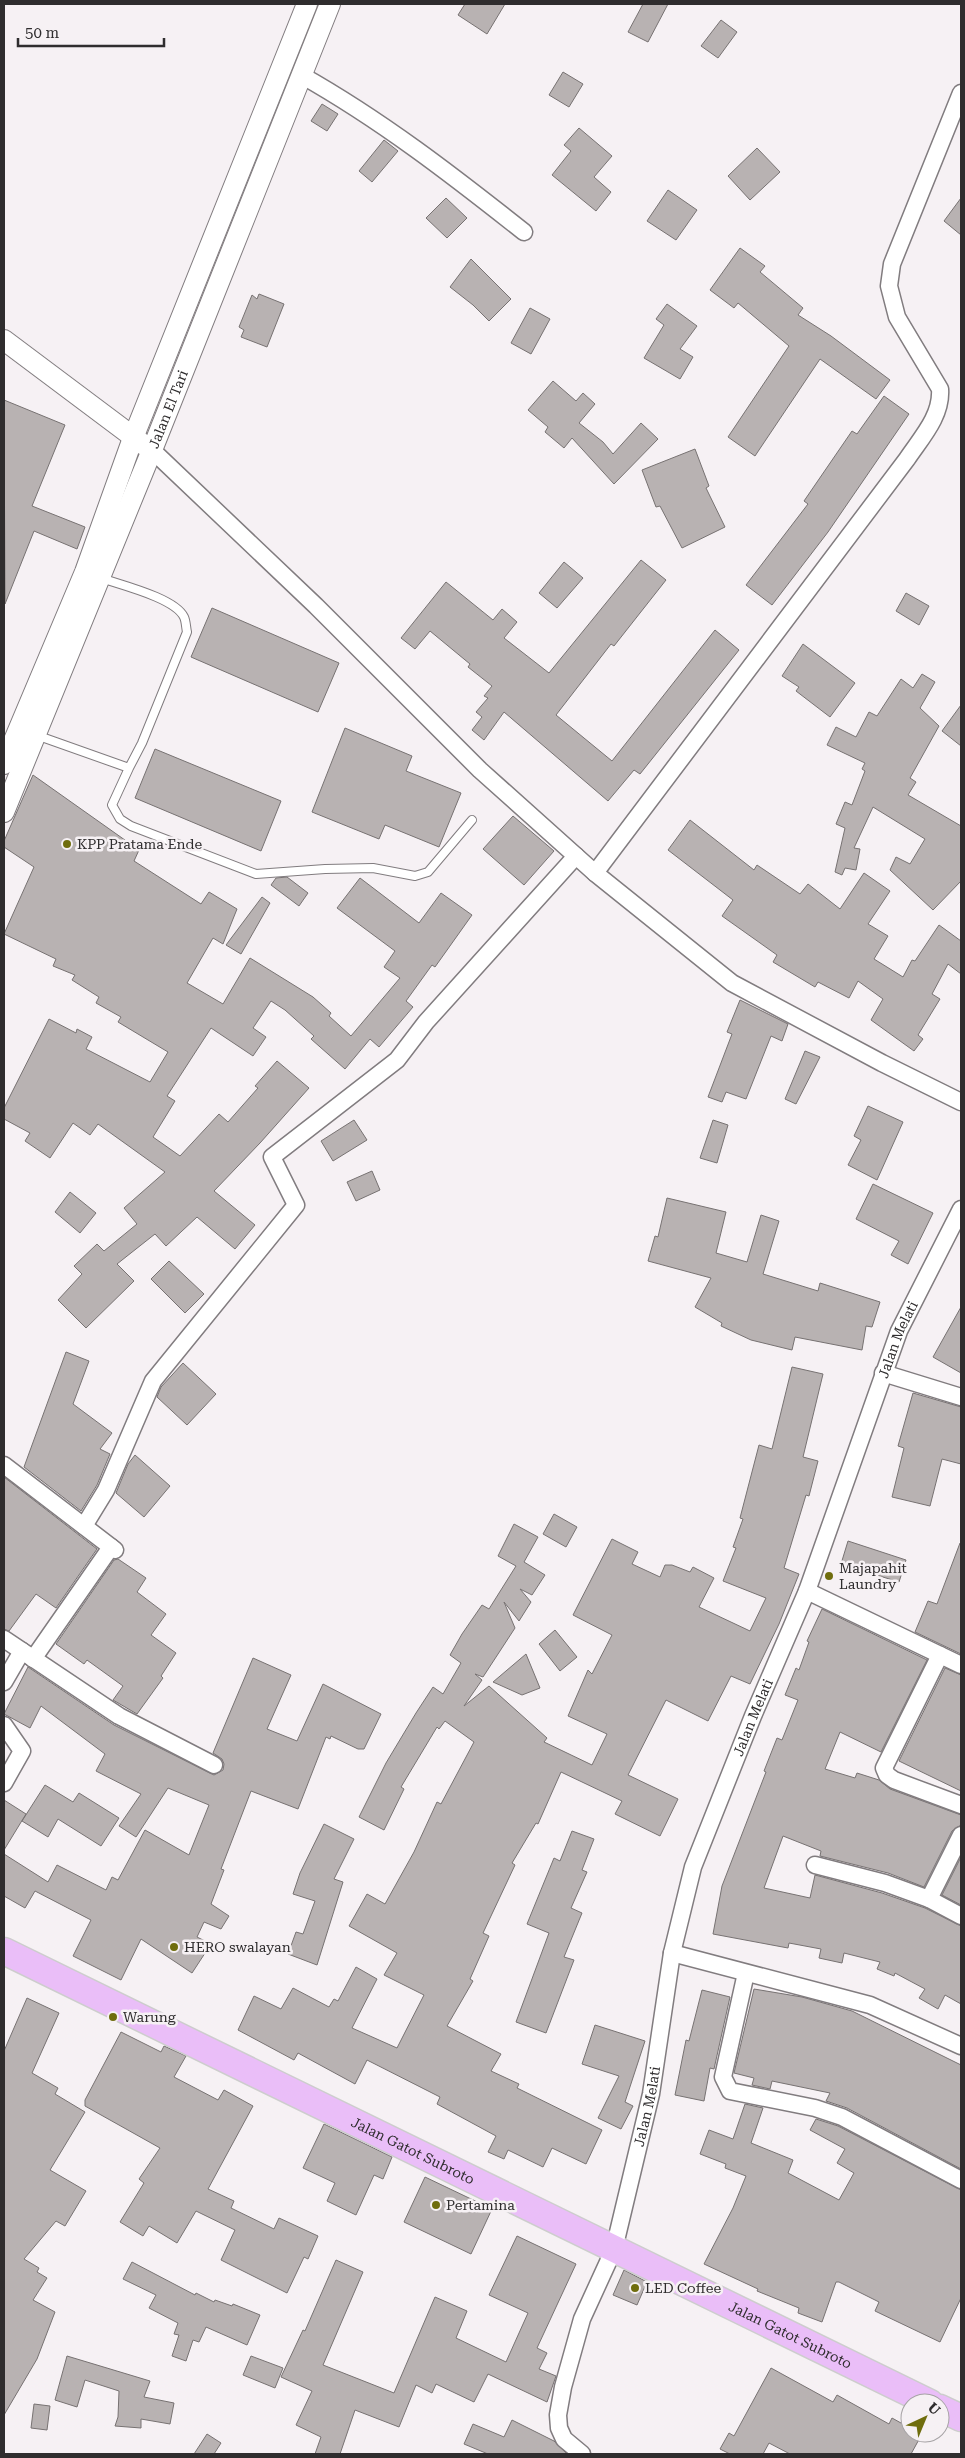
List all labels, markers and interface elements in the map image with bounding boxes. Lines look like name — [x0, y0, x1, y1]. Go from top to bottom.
scale bar — [18, 15, 164, 47]
text: 50 m — [25, 24, 60, 42]
street label: Jalan El Tari — [145, 367, 191, 451]
place label: KPP Pratama Ende — [77, 836, 202, 852]
marker: KPP Pratama Ende — [61, 838, 73, 850]
street label: Jalan Melati — [875, 1298, 921, 1380]
place label: Majapahit Laundry — [839, 1560, 907, 1592]
marker: Majapahit Laundry — [823, 1570, 835, 1582]
street label: Jalan Melati — [730, 1676, 776, 1758]
place label: HERO swalayan — [184, 1939, 291, 1955]
marker: HERO swalayan — [168, 1941, 180, 1953]
place label: Warung — [123, 2009, 176, 2025]
marker: Warung — [107, 2011, 119, 2023]
street label: Jalan Melati — [631, 2065, 663, 2148]
street label: Jalan Gatot Subroto — [349, 2114, 477, 2187]
place label: Pertamina — [446, 2197, 515, 2213]
marker: Pertamina — [430, 2199, 442, 2211]
place label: LED Coffee — [645, 2280, 721, 2296]
marker: LED Coffee — [629, 2282, 641, 2294]
street label: Jalan Gatot Subroto — [726, 2298, 855, 2372]
north arrow — [900, 2393, 950, 2443]
text: U — [925, 2399, 944, 2418]

